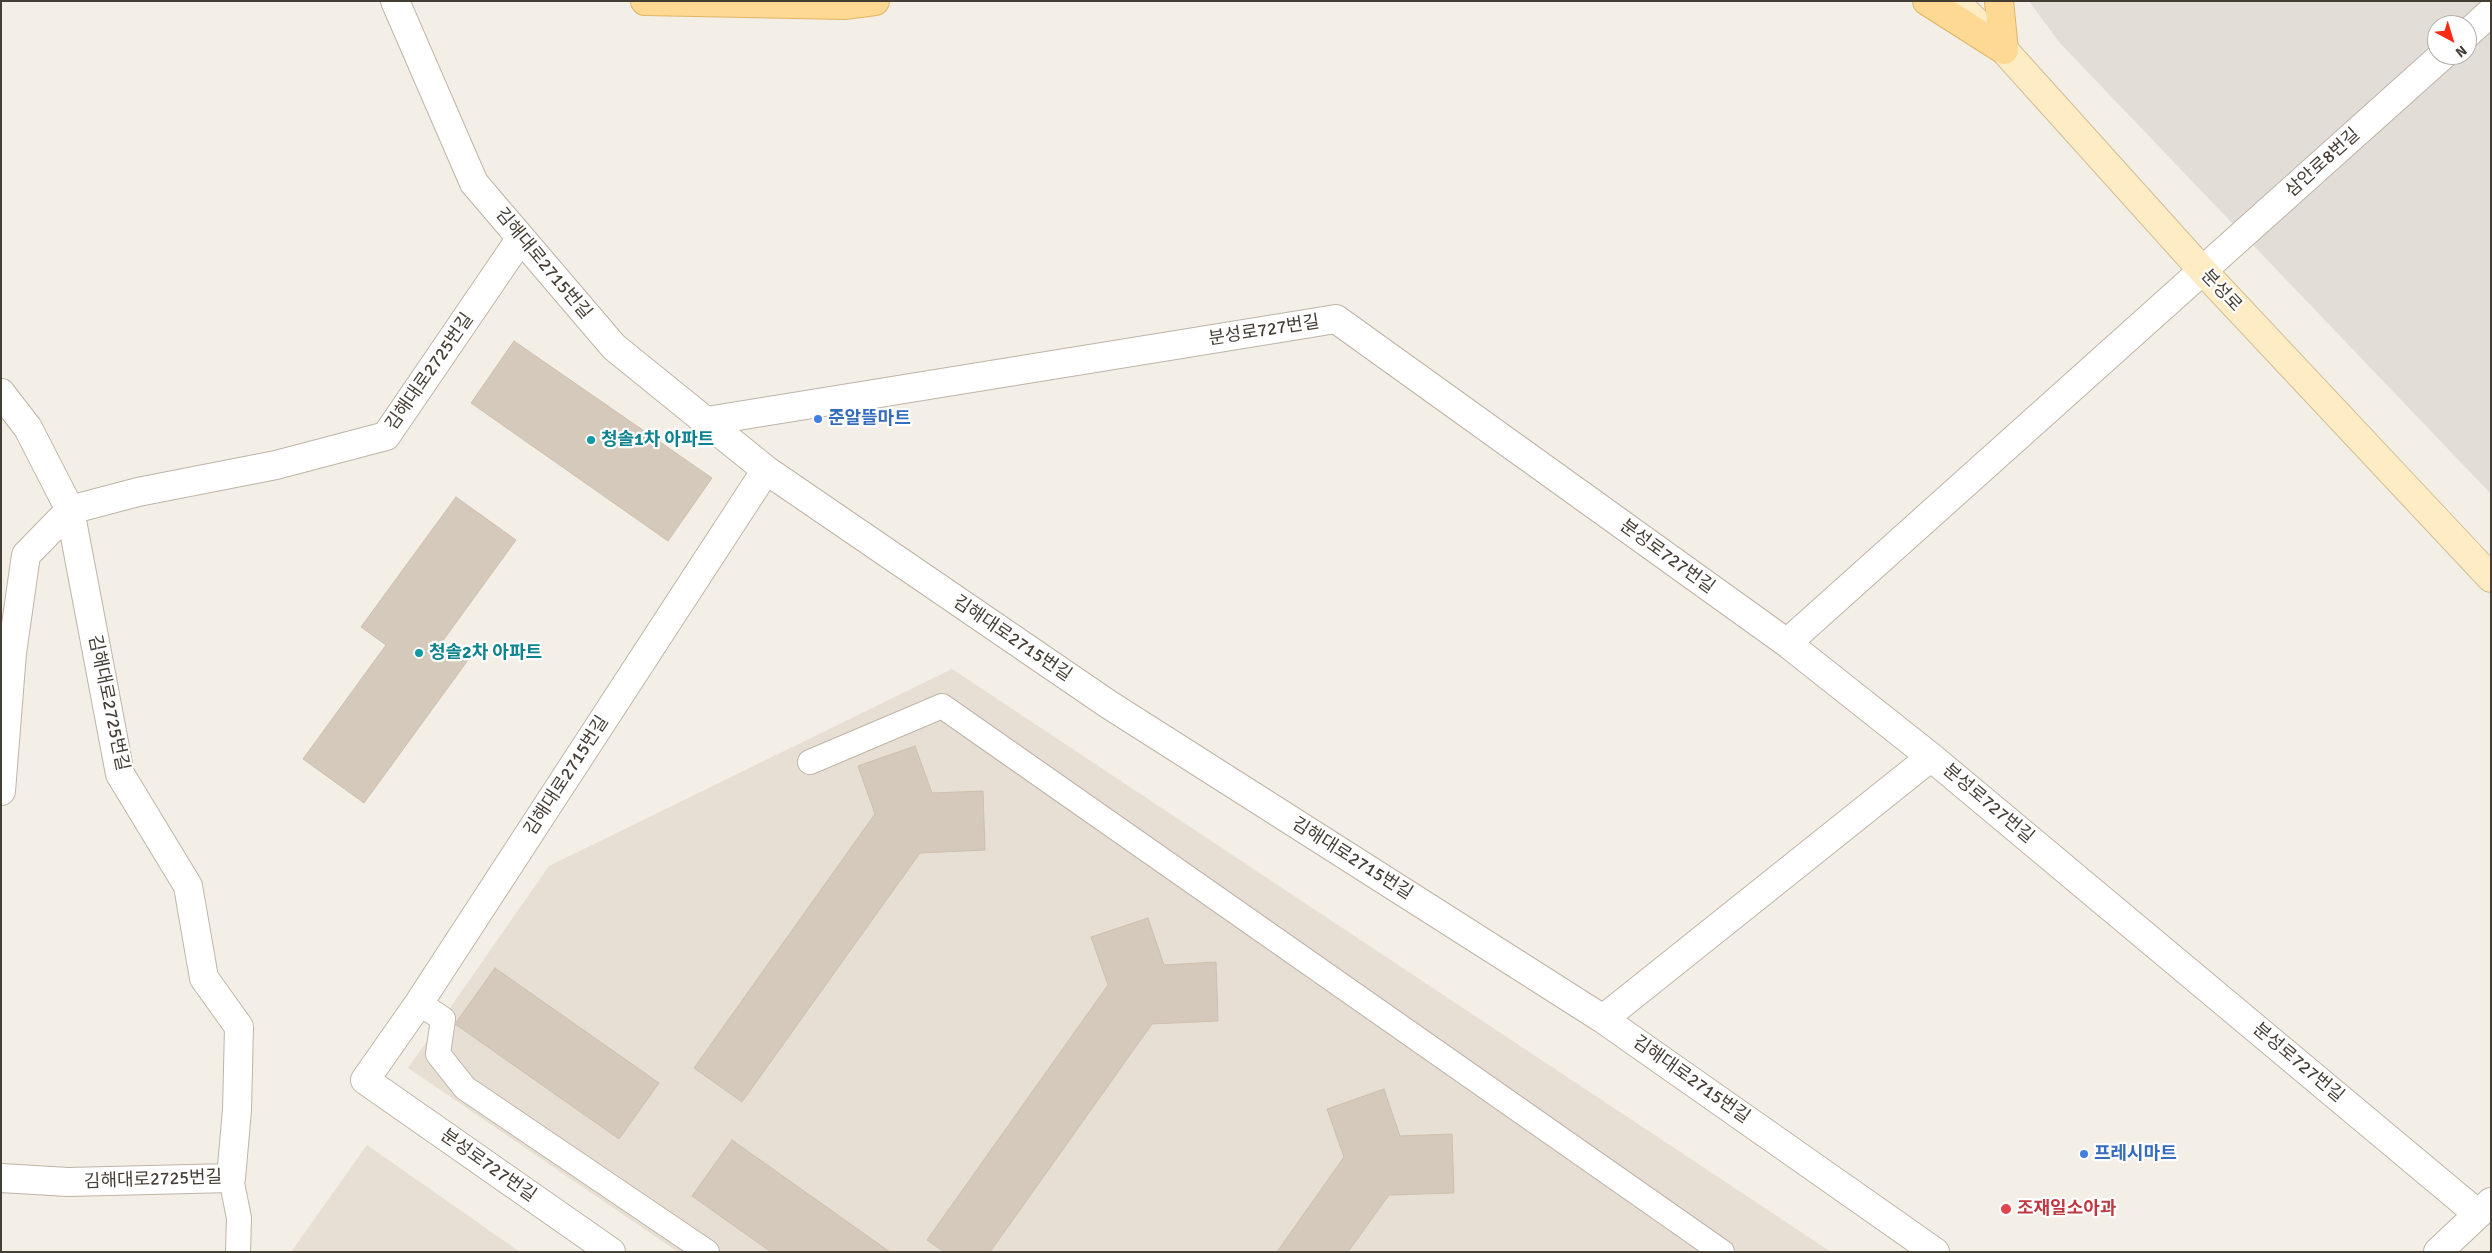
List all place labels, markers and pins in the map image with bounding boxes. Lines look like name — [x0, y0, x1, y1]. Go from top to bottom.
place label: 준알뜰마트 — [828, 408, 911, 430]
marker: 준알뜰마트 — [812, 413, 824, 425]
place label: 청솔1차 아파트 — [601, 429, 714, 451]
marker: 청솔1차 아파트 — [585, 434, 597, 446]
place label: 청솔2차 아파트 — [429, 642, 542, 664]
marker: 청솔2차 아파트 — [413, 647, 425, 659]
place label: 프레시마트 — [2094, 1143, 2177, 1165]
marker: 프레시마트 — [2078, 1148, 2090, 1160]
place label: 조재일소아과 — [2017, 1198, 2116, 1220]
marker: 조재일소아과 — [1999, 1202, 2013, 1216]

